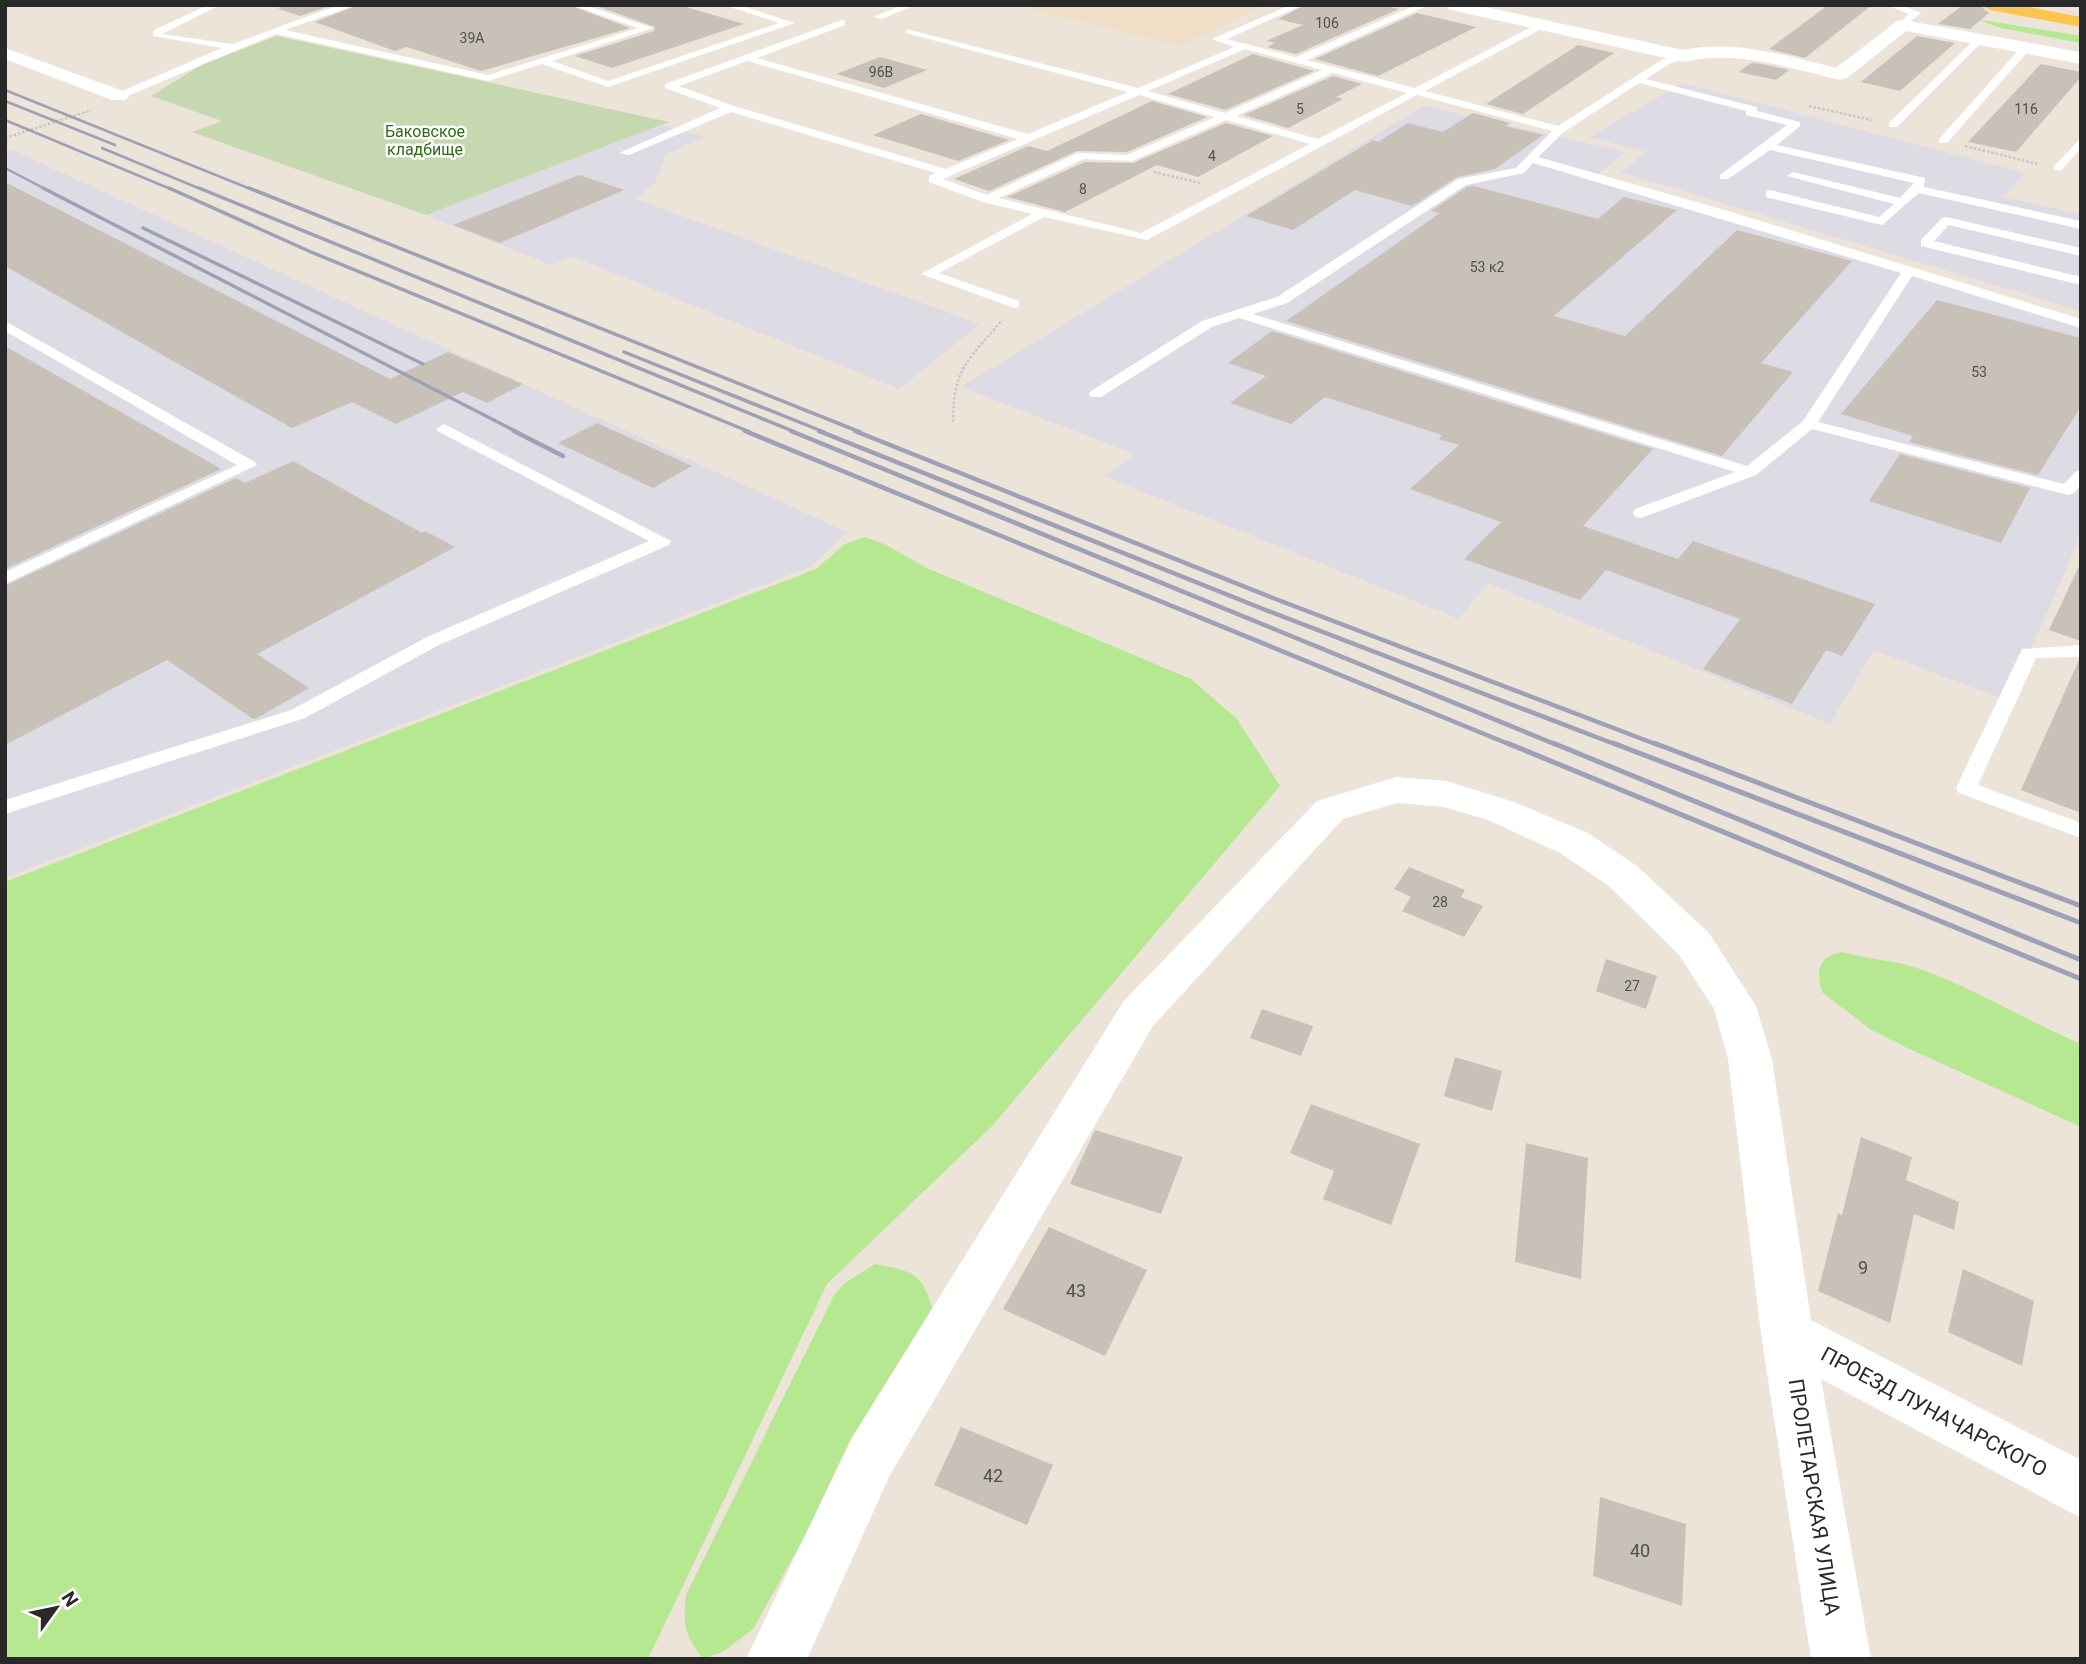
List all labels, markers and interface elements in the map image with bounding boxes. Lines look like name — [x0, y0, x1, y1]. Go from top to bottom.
house number: 106 — [1315, 15, 1339, 31]
house number: 39А — [460, 30, 484, 46]
house number: 96В — [869, 64, 893, 80]
house number: 5 — [1296, 101, 1304, 117]
house number: 116 — [2014, 101, 2038, 117]
park label: Баковское кладбище — [385, 122, 465, 159]
house number: 4 — [1208, 148, 1216, 164]
house number: 8 — [1079, 181, 1087, 197]
house number: 53 к2 — [1470, 259, 1504, 275]
house number: 53 — [1971, 364, 1987, 380]
house number: 28 — [1432, 894, 1448, 910]
house number: 27 — [1624, 978, 1640, 994]
house number: 9 — [1858, 1257, 1868, 1278]
house number: 43 — [1066, 1280, 1086, 1301]
street label: ПРОЕЗД ЛУНАЧАРСКОГО — [1817, 1342, 2051, 1482]
street label: ПРОЛЕТАРСКАЯ УЛИЦА — [1783, 1377, 1845, 1617]
house number: 42 — [983, 1465, 1003, 1486]
house number: 40 — [1630, 1540, 1650, 1561]
north arrow — [21, 1573, 91, 1643]
text: N — [57, 1587, 83, 1611]

